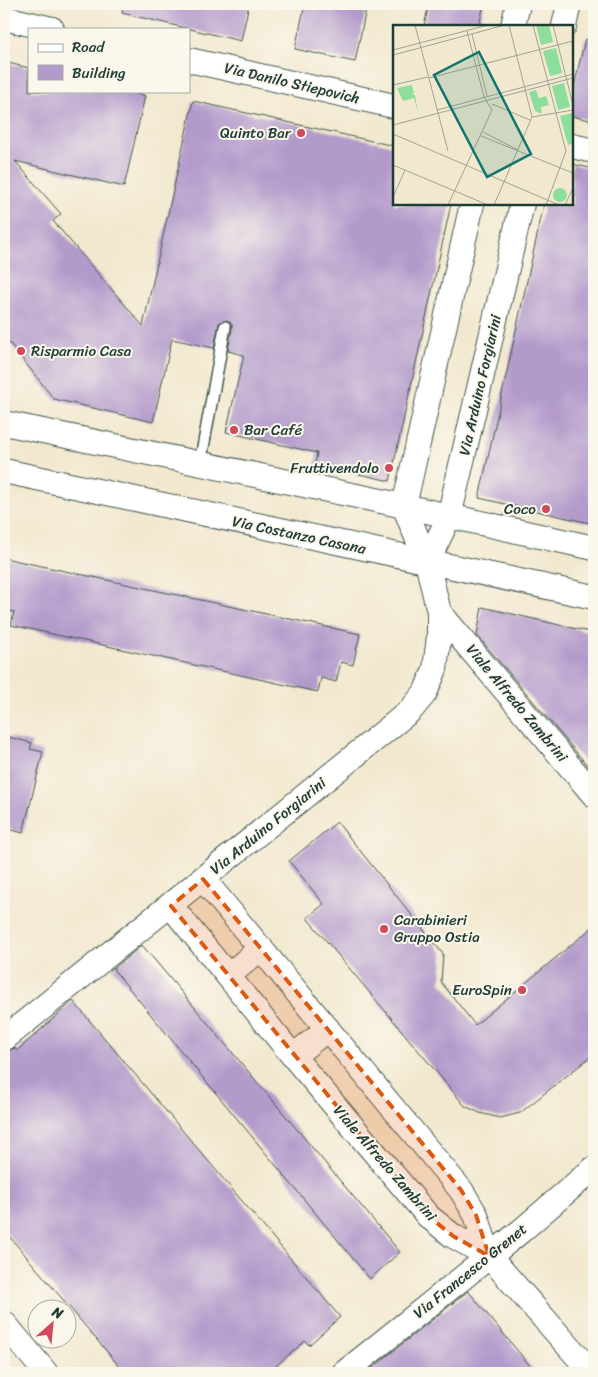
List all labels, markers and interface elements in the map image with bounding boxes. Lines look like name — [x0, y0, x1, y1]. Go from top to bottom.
inset map — [393, 25, 573, 205]
legend — [28, 28, 190, 92]
text: Road — [72, 34, 105, 60]
street label: Via Danilo Stiepovich — [222, 55, 362, 111]
text: Building — [72, 60, 126, 86]
place label: Quinto Bar — [220, 120, 292, 146]
marker: Quinto Bar — [295, 127, 307, 139]
street label: Via Arduino Forgiarini — [451, 311, 509, 458]
place label: Risparmio Casa — [31, 338, 132, 364]
marker: Risparmio Casa — [15, 345, 27, 357]
place label: Bar Café — [244, 417, 302, 443]
marker: Bar Café — [228, 424, 240, 436]
place label: Fruttivendolo — [290, 455, 379, 481]
marker: Fruttivendolo — [383, 462, 395, 474]
place label: Coco — [504, 496, 536, 522]
marker: Coco — [540, 503, 552, 515]
street label: Via Costanzo Casana — [230, 508, 369, 562]
street label: Viale Alfredo Zambrini — [460, 638, 575, 769]
street label: Via Arduino Forgiarini — [204, 770, 333, 881]
place label: Carabinieri Gruppo Ostia — [394, 907, 480, 950]
marker: Carabinieri Gruppo Ostia — [378, 923, 390, 935]
place label: EuroSpin — [452, 977, 512, 1003]
marker: EuroSpin — [516, 984, 528, 996]
street label: Viale Alfredo Zambrini — [327, 1099, 444, 1228]
street label: Via Francesco Grenet — [407, 1216, 533, 1325]
text: N — [47, 1299, 68, 1326]
north arrow — [28, 1300, 78, 1350]

